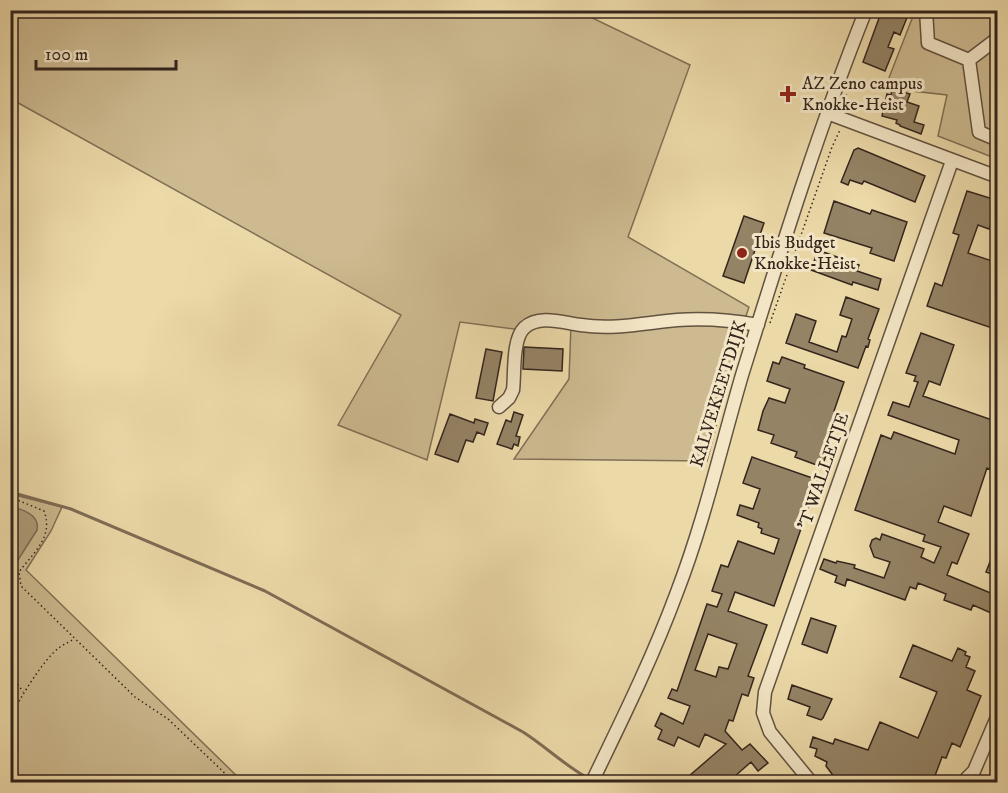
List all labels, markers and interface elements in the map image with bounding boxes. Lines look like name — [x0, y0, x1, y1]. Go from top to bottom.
scale bar — [36, 33, 176, 71]
text: 100 m — [45, 44, 88, 66]
place label: AZ Zeno campus Knokke-Heist — [802, 73, 923, 116]
marker: AZ Zeno campus Knokke-Heist — [779, 85, 797, 103]
place label: Ibis Budget Knokke-Heist — [754, 232, 856, 275]
marker: Ibis Budget Knokke-Heist — [735, 246, 749, 260]
street label: KALVEKEETDIJK — [686, 318, 752, 470]
street label: 'T WALLETJE — [794, 409, 854, 532]

